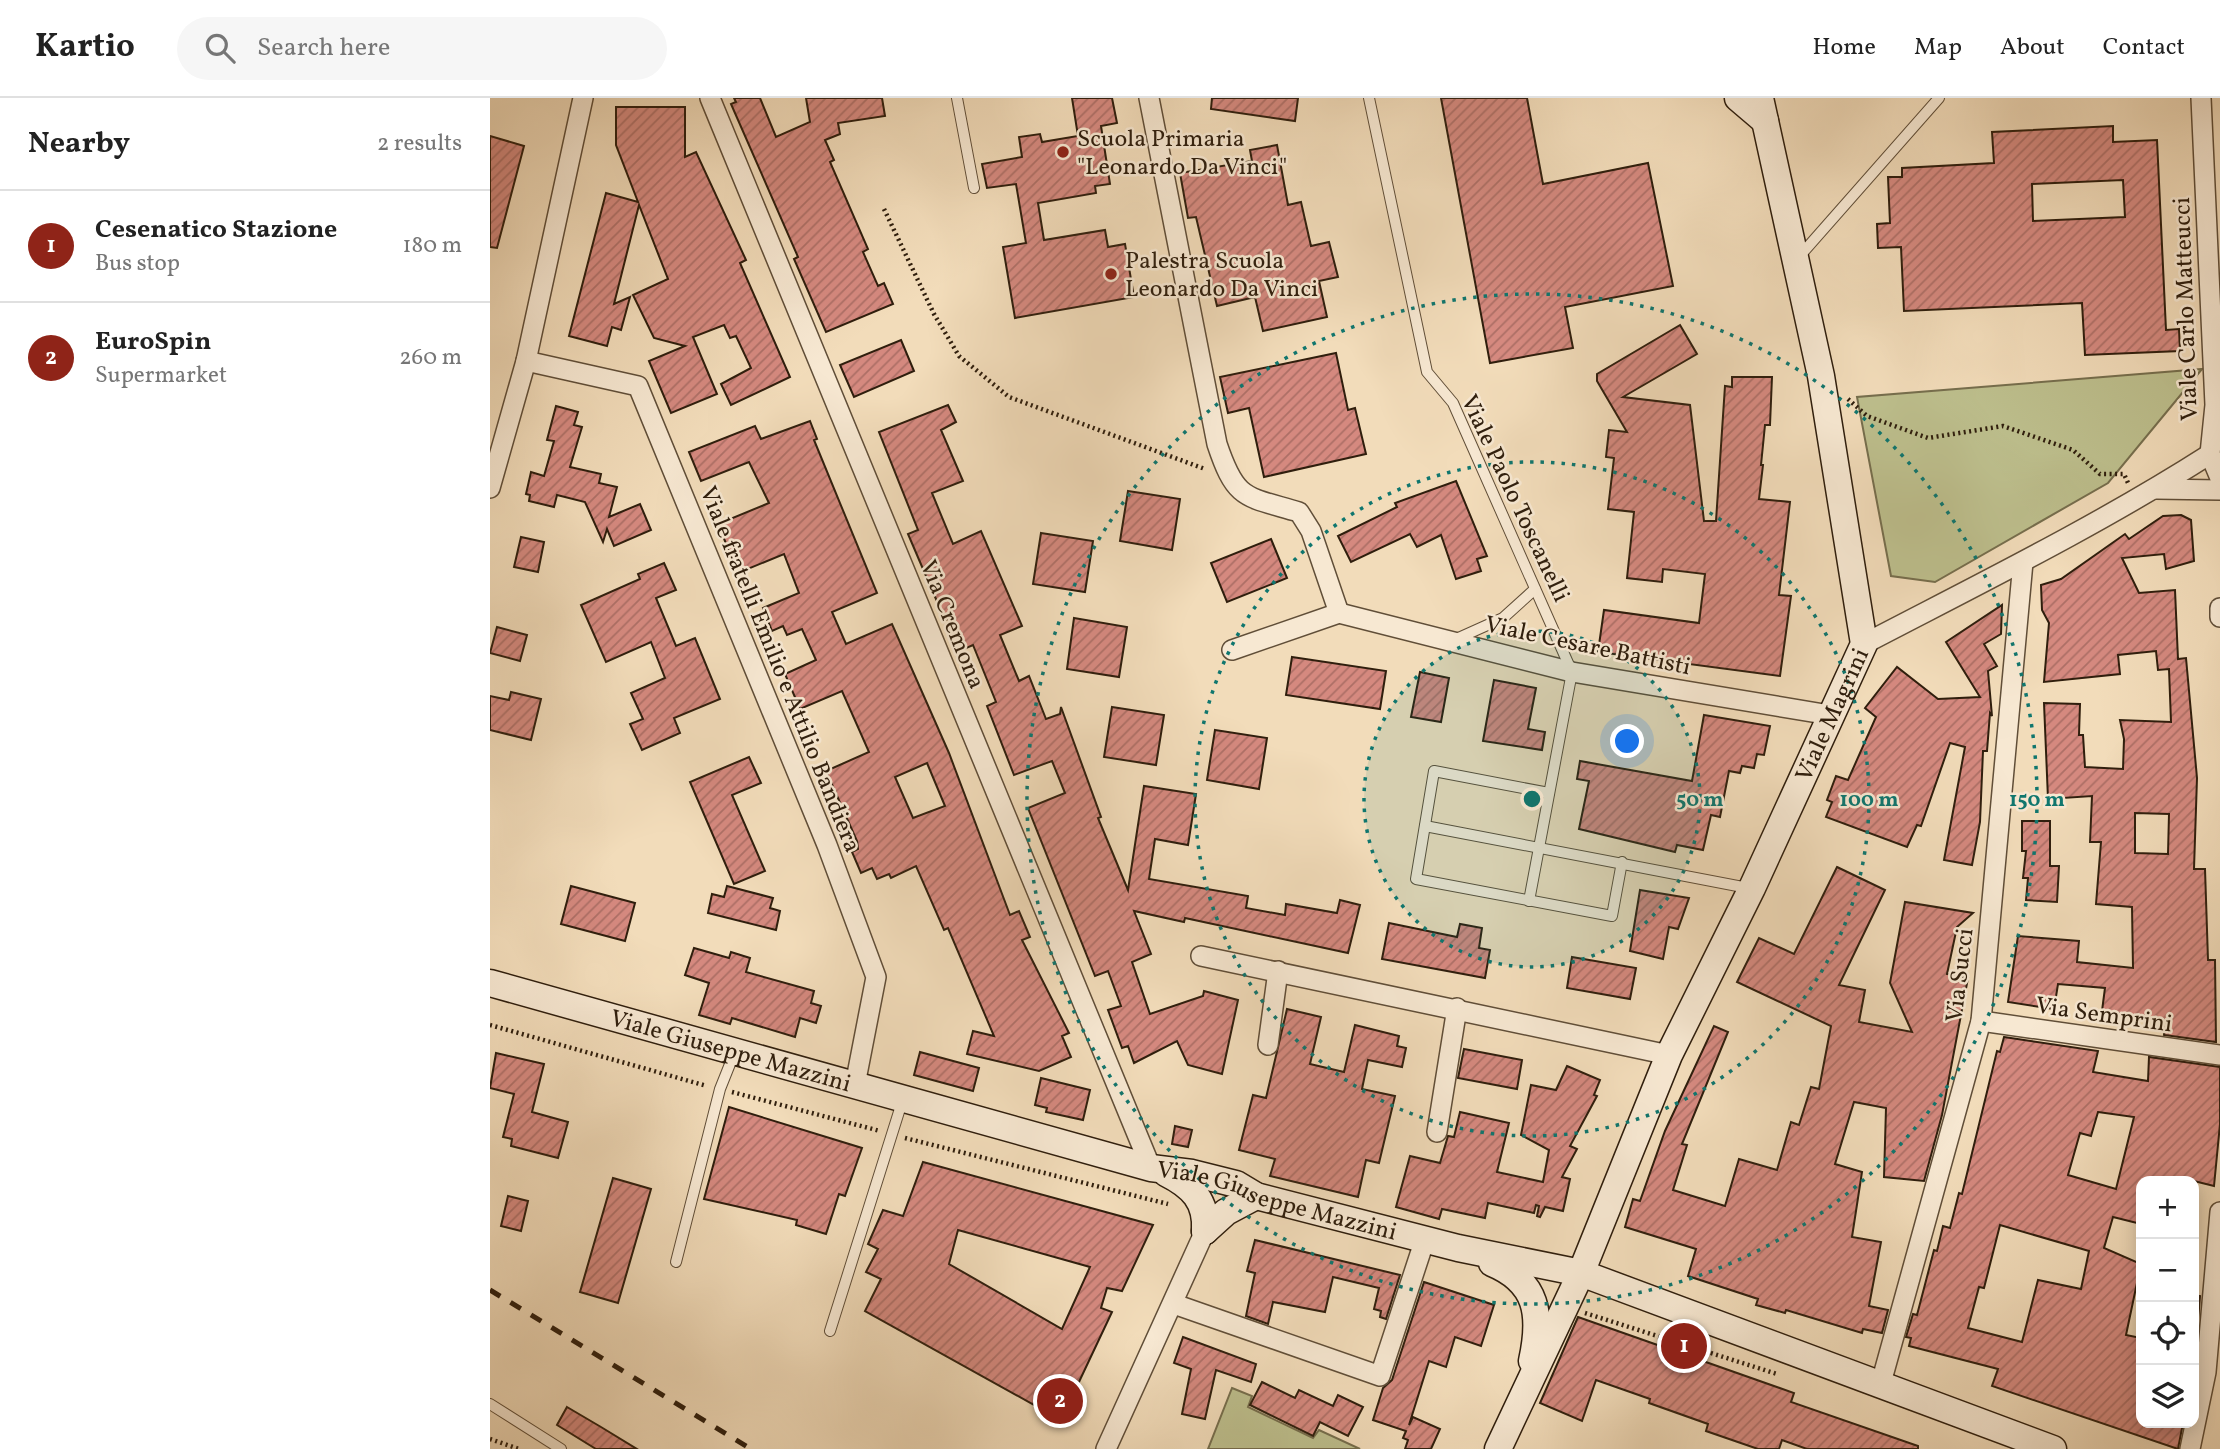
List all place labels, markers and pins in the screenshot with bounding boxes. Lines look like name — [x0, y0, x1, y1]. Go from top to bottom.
place label: Scuola Primaria "Leonardo Da Vinci" — [1077, 123, 1287, 185]
marker: Scuola Primaria "Leonardo Da Vinci" — [1055, 144, 1071, 160]
place label: Palestra Scuola Leonardo Da Vinci — [1125, 245, 1318, 307]
marker: Palestra Scuola Leonardo Da Vinci — [1103, 266, 1119, 282]
centre of rings — [1520, 787, 1544, 811]
pin: 1 — [1661, 1320, 1707, 1372]
pin: 2 — [1037, 1375, 1083, 1427]

